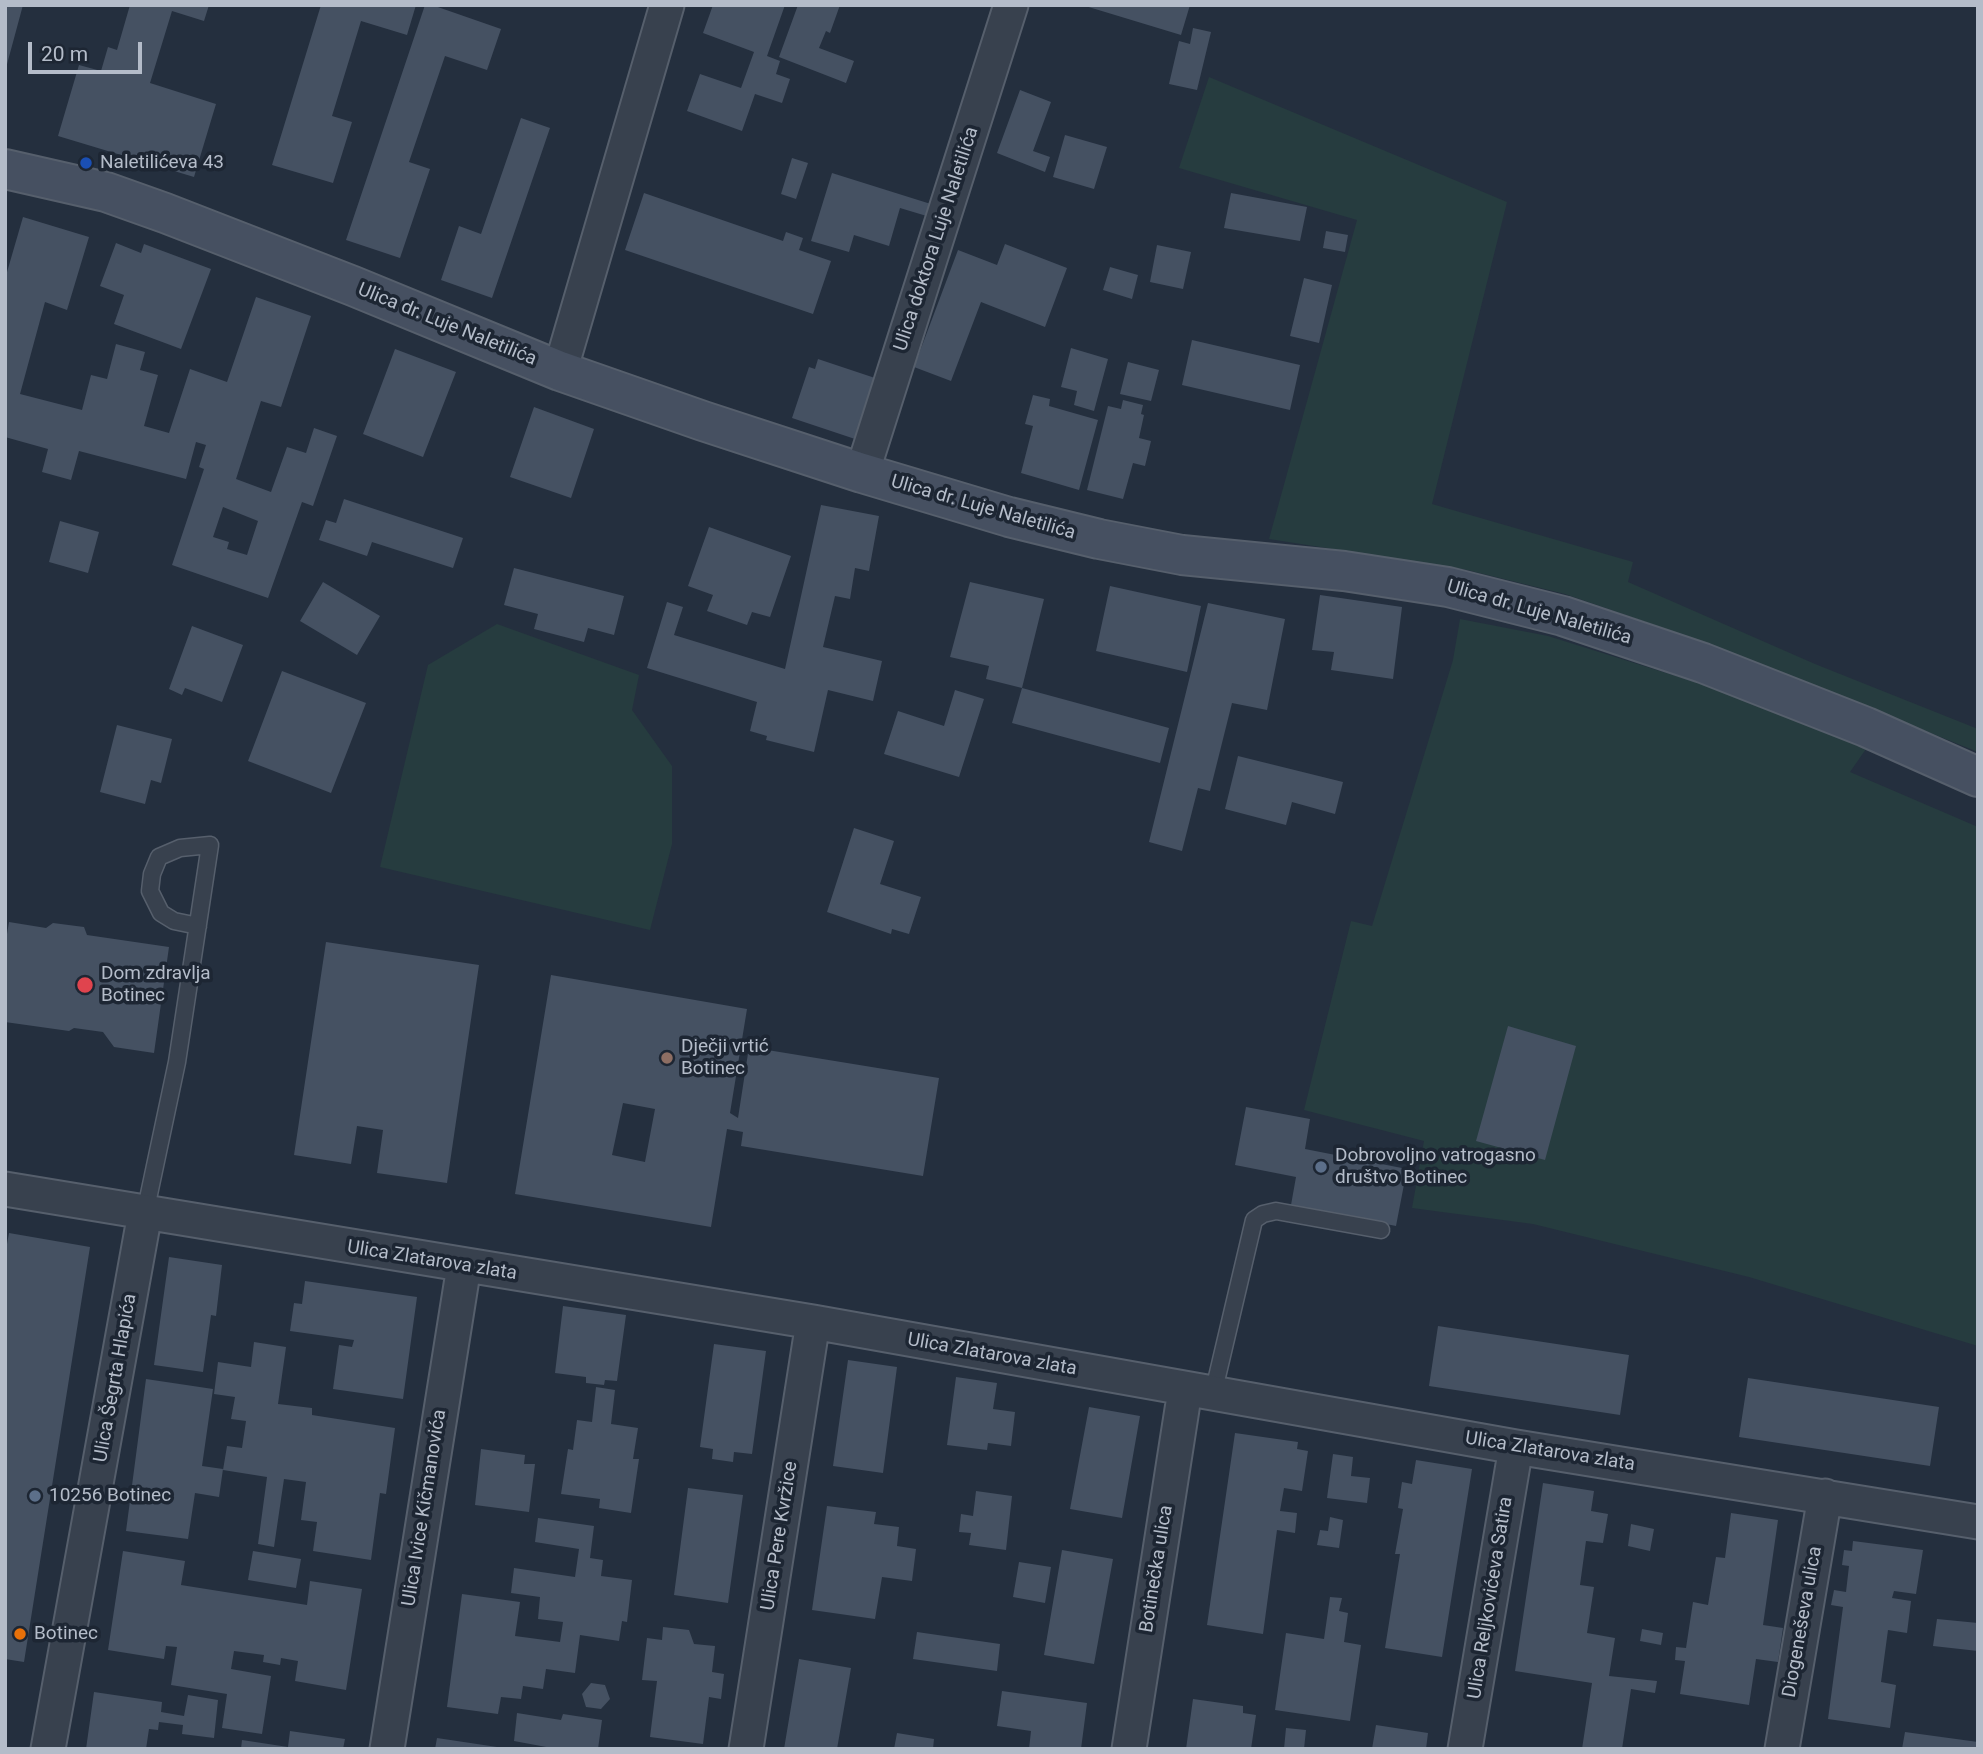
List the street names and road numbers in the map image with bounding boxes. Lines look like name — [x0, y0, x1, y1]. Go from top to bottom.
street label: Ulica doktora Luje Naletilića — [890, 124, 984, 354]
street label: Ulica dr. Luje Naletilića — [354, 279, 540, 371]
street label: Ulica dr. Luje Naletilića — [888, 471, 1078, 545]
street label: Ulica dr. Luje Naletilića — [1444, 576, 1634, 650]
street label: Ulica Zlatarova zlata — [346, 1236, 518, 1286]
street label: Ulica Šegrta Hlapića — [90, 1292, 142, 1464]
street label: Ulica Zlatarova zlata — [906, 1329, 1078, 1381]
street label: Ulica Ivice Kičmanovića — [398, 1408, 452, 1608]
street label: Ulica Zlatarova zlata — [1464, 1427, 1636, 1477]
street label: Ulica Pere Kvržice — [757, 1460, 803, 1612]
street label: Ulica Reljkovićeva Satira — [1464, 1495, 1518, 1701]
street label: Botinečka ulica — [1136, 1504, 1178, 1634]
street label: Diogeneševa ulica — [1778, 1545, 1828, 1699]

